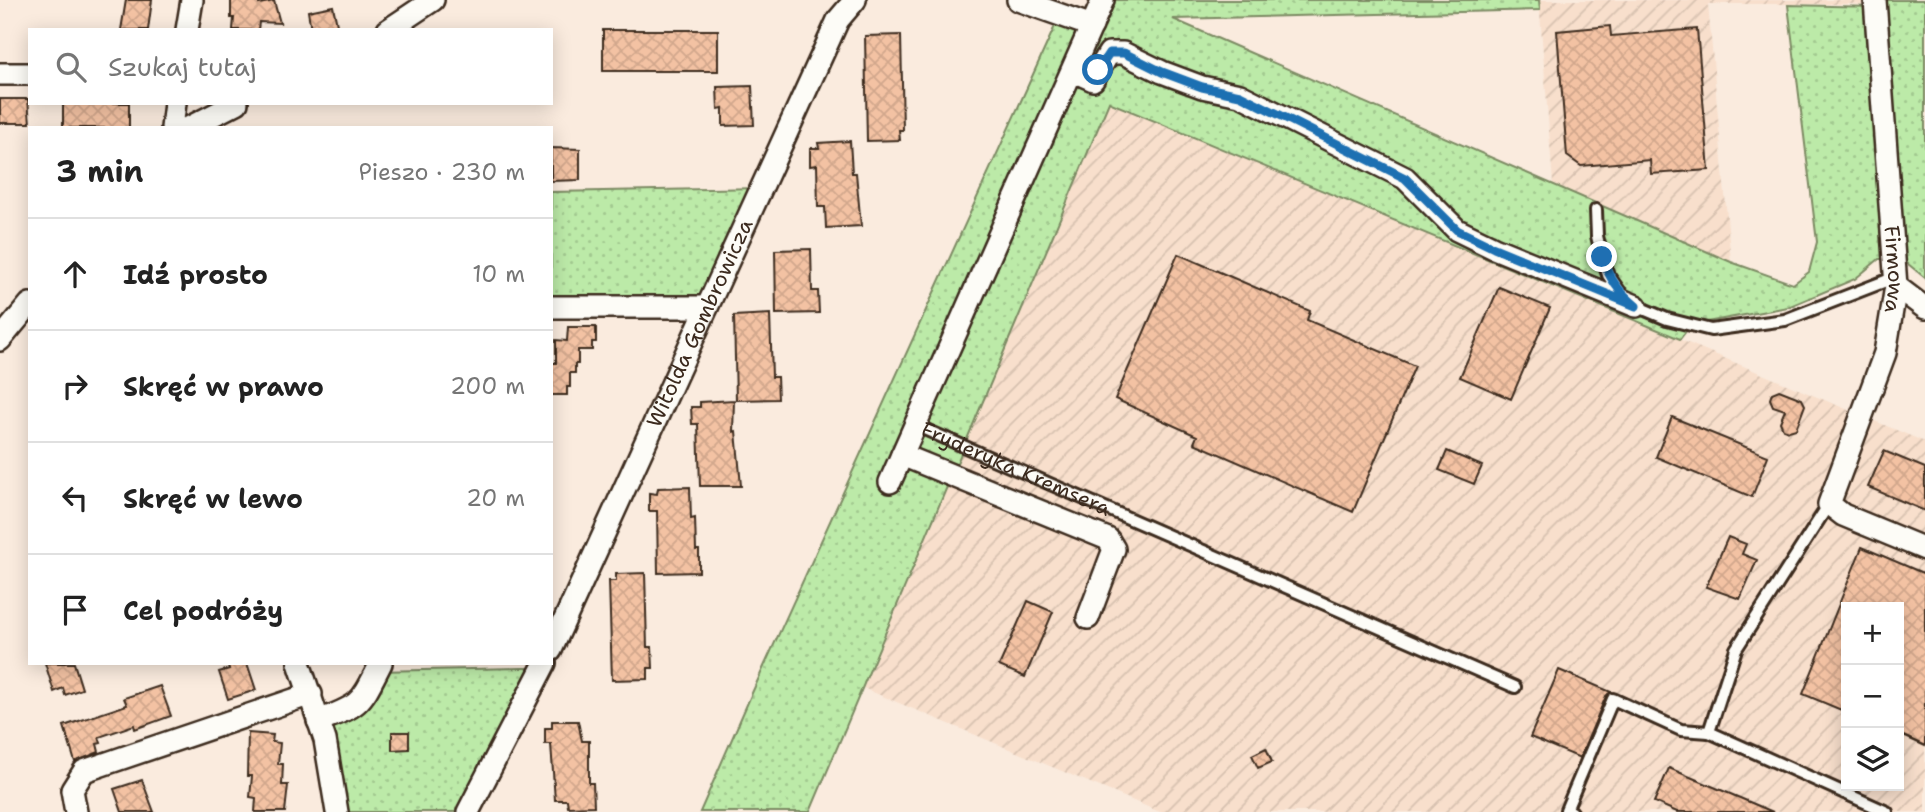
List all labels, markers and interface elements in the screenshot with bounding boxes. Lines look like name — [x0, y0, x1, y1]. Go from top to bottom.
search box — [28, 28, 553, 105]
icon: search — [52, 48, 90, 86]
text: Szukaj tutaj — [108, 49, 257, 84]
route start — [1082, 54, 1113, 85]
text: 3 min — [56, 151, 143, 192]
text: Pieszo · 230 m — [359, 157, 525, 187]
street label: Witolda Gombrowicza — [640, 215, 759, 432]
street label: Firmowa — [1878, 224, 1910, 315]
route end — [1586, 241, 1617, 272]
icon: ahead — [56, 255, 94, 293]
text: Idź prosto — [123, 257, 268, 292]
text: 10 m — [472, 259, 525, 289]
icon: right — [56, 367, 94, 405]
text: Skręć w prawo — [123, 369, 324, 404]
text: 200 m — [450, 371, 525, 401]
street label: Fryderyka Kremsera — [917, 415, 1115, 523]
icon: left — [56, 479, 94, 517]
text: Skręć w lewo — [123, 481, 303, 516]
text: 20 m — [466, 483, 525, 513]
icon: arrive — [56, 591, 94, 629]
text: Cel podróży — [123, 593, 283, 628]
map controls — [1841, 602, 1904, 791]
button: + — [1841, 602, 1904, 665]
button: − — [1841, 665, 1904, 728]
button: layers — [1841, 728, 1904, 791]

